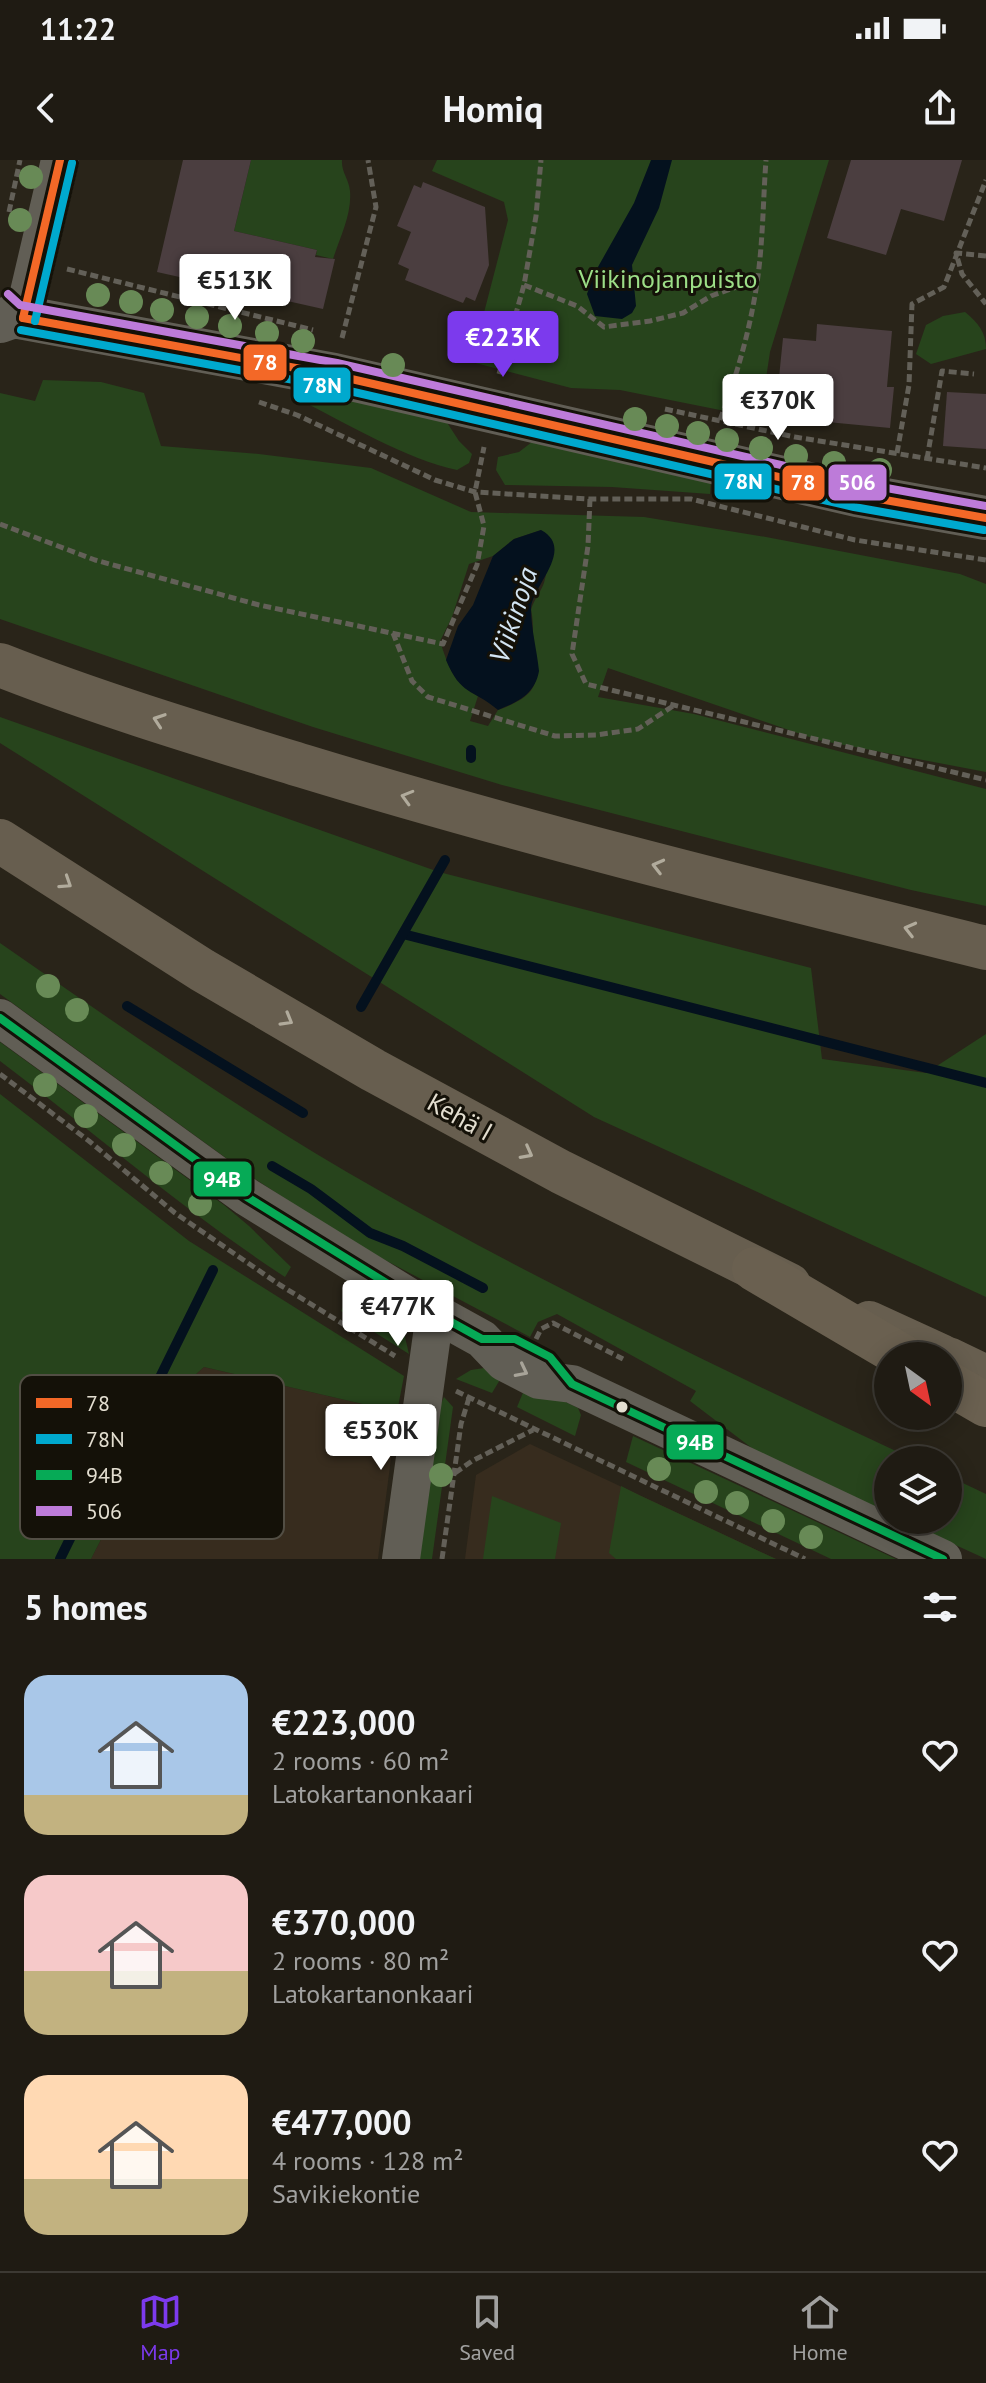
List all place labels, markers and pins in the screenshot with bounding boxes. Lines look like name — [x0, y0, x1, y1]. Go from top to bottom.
pin: €513K — [179, 254, 291, 322]
pin: €223K — [447, 311, 559, 379]
pin: €370K — [722, 374, 834, 442]
pin: €477K — [342, 1280, 454, 1348]
unlabelled marker — [614, 1399, 630, 1415]
pin: €530K — [325, 1404, 437, 1472]

